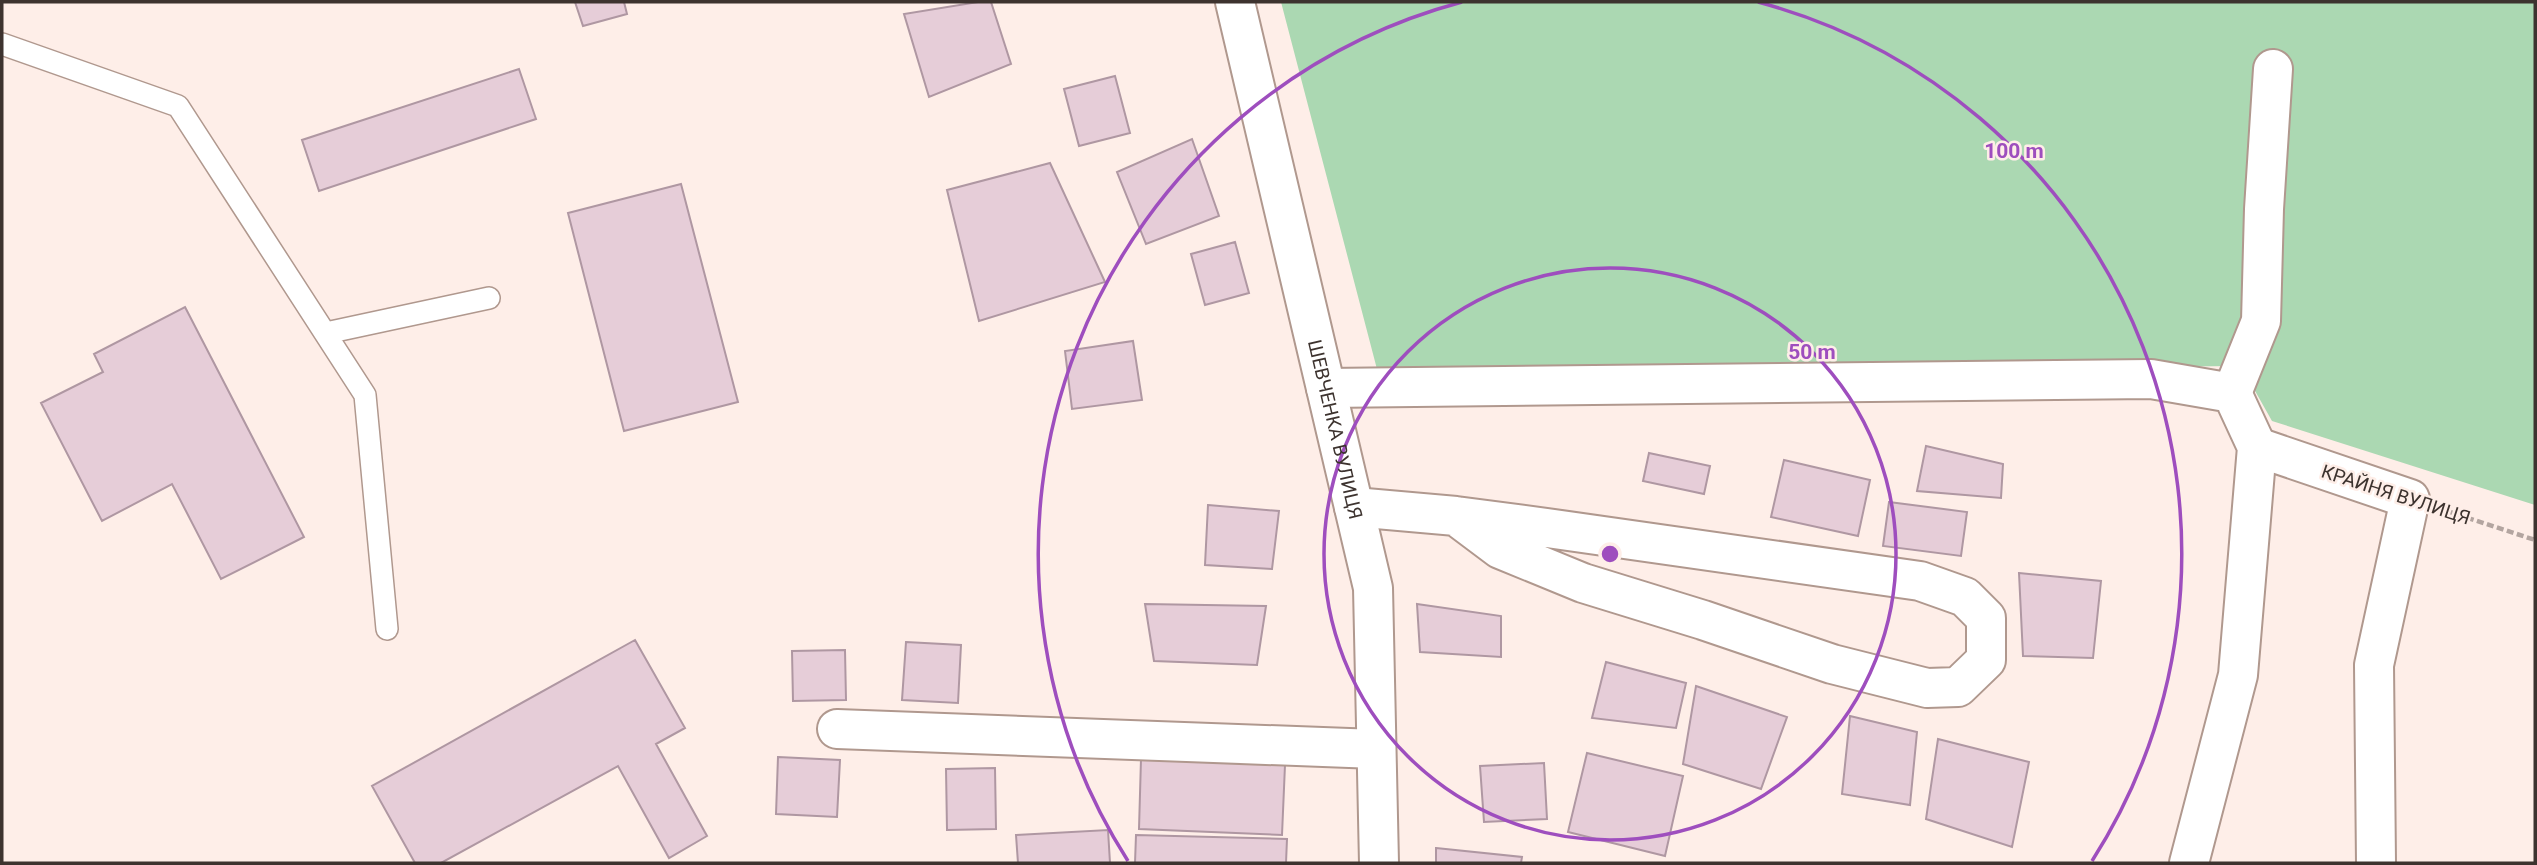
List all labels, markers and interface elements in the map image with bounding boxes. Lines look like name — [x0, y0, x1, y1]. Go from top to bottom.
text: 100 m — [1984, 139, 2044, 163]
street label: ШЕВЧЕНКА ВУЛИЦЯ — [1303, 337, 1367, 521]
text: 50 m — [1788, 340, 1836, 364]
street label: КРАЙНЯ ВУЛИЦЯ — [2318, 460, 2473, 529]
centre of rings — [1598, 542, 1622, 566]

